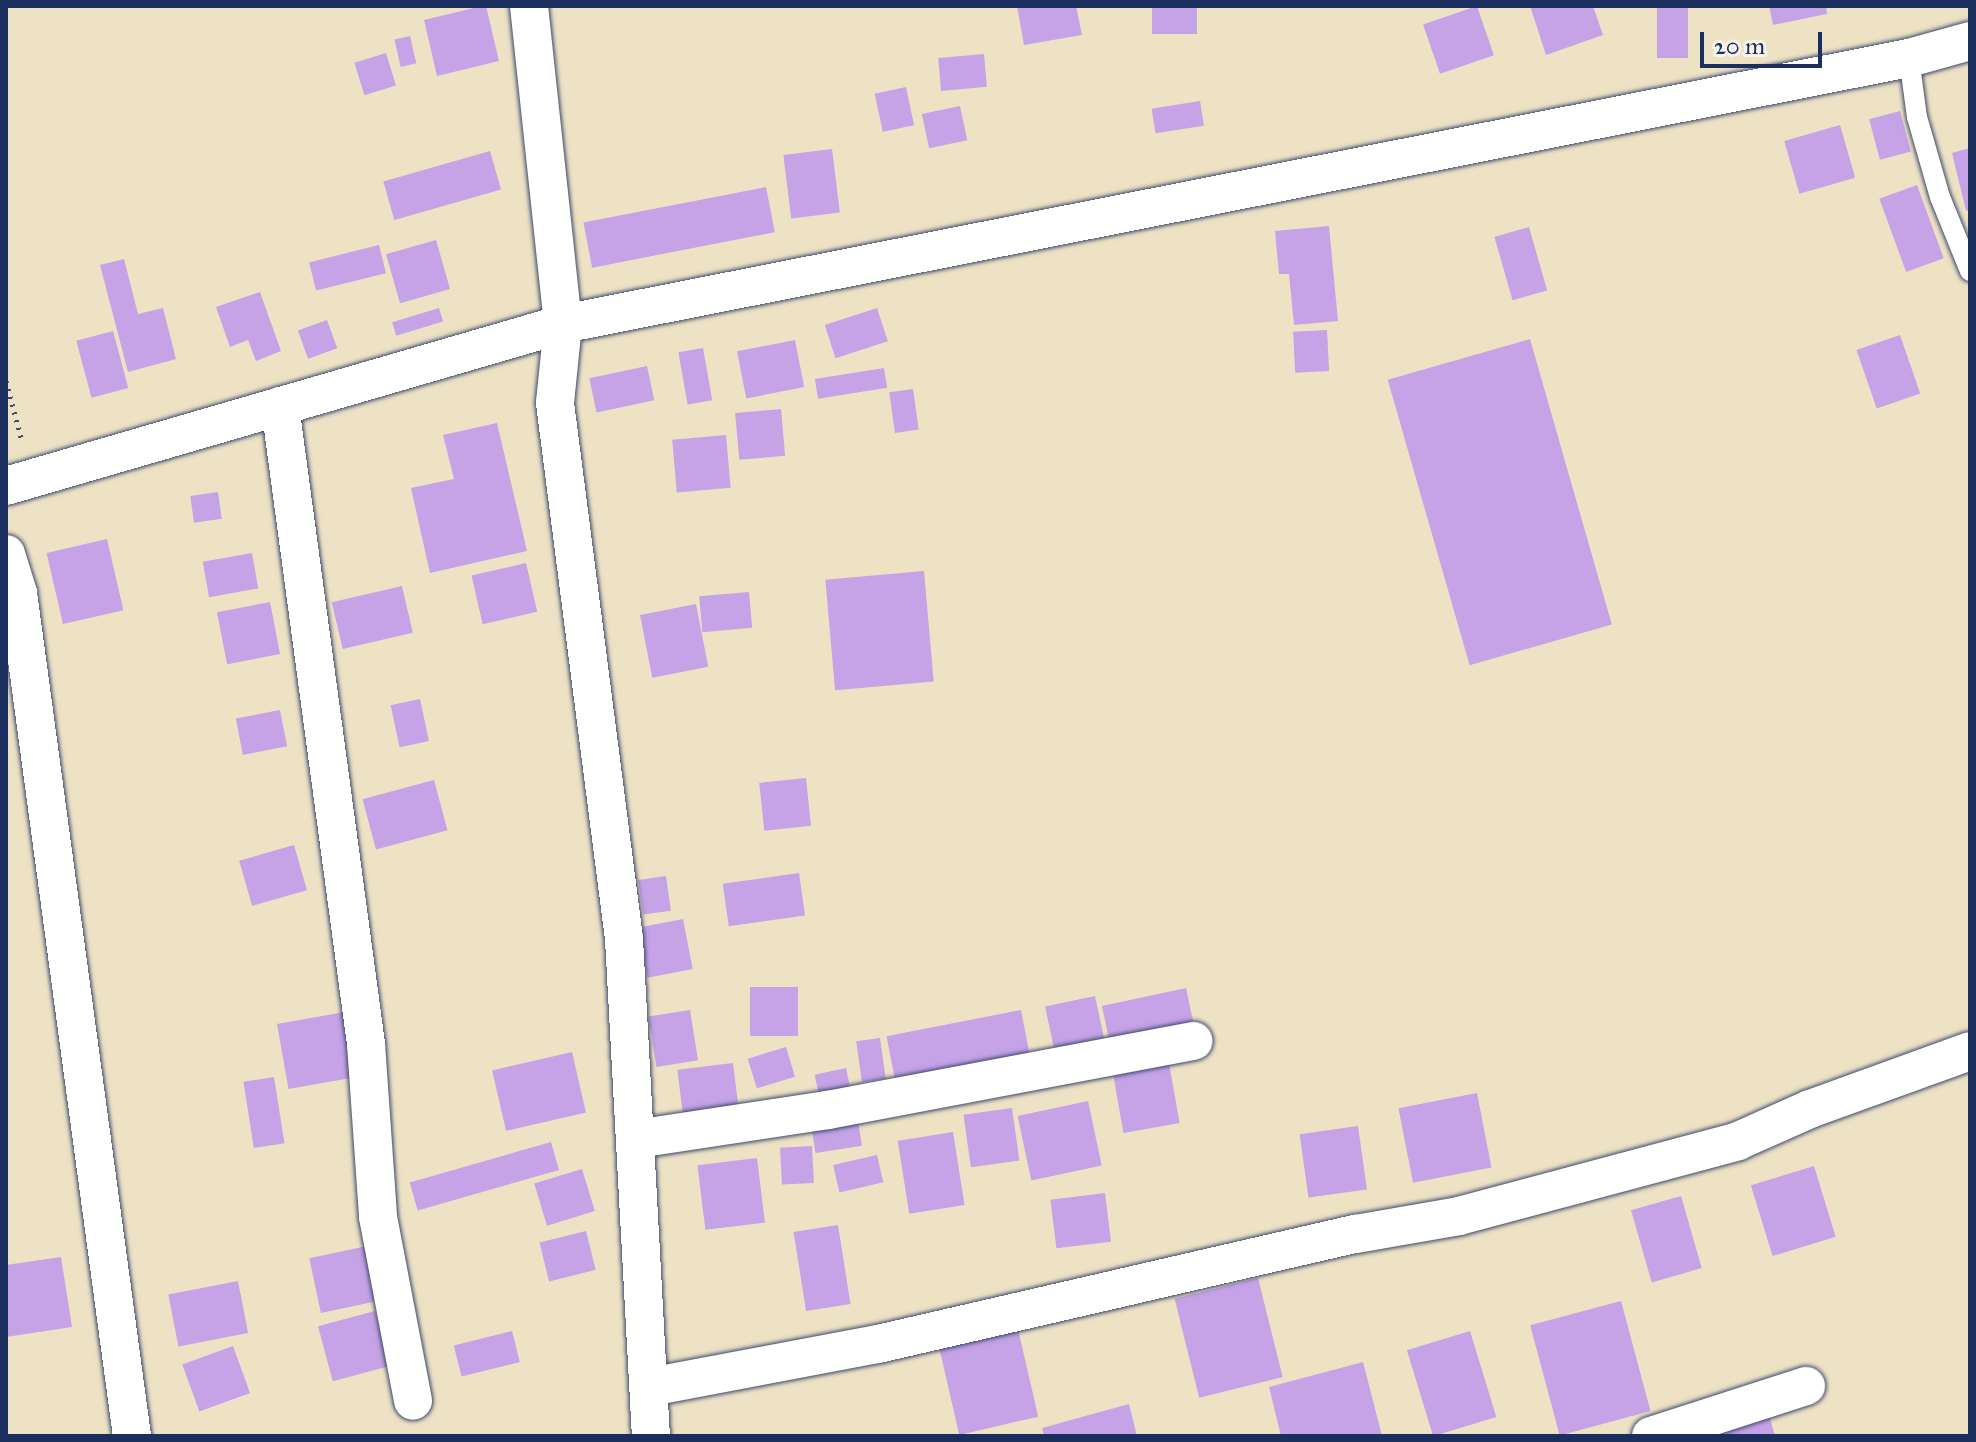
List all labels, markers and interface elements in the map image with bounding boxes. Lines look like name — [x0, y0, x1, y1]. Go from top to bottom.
scale bar — [1704, 16, 1826, 66]
text: 20 m — [1714, 31, 1765, 61]

